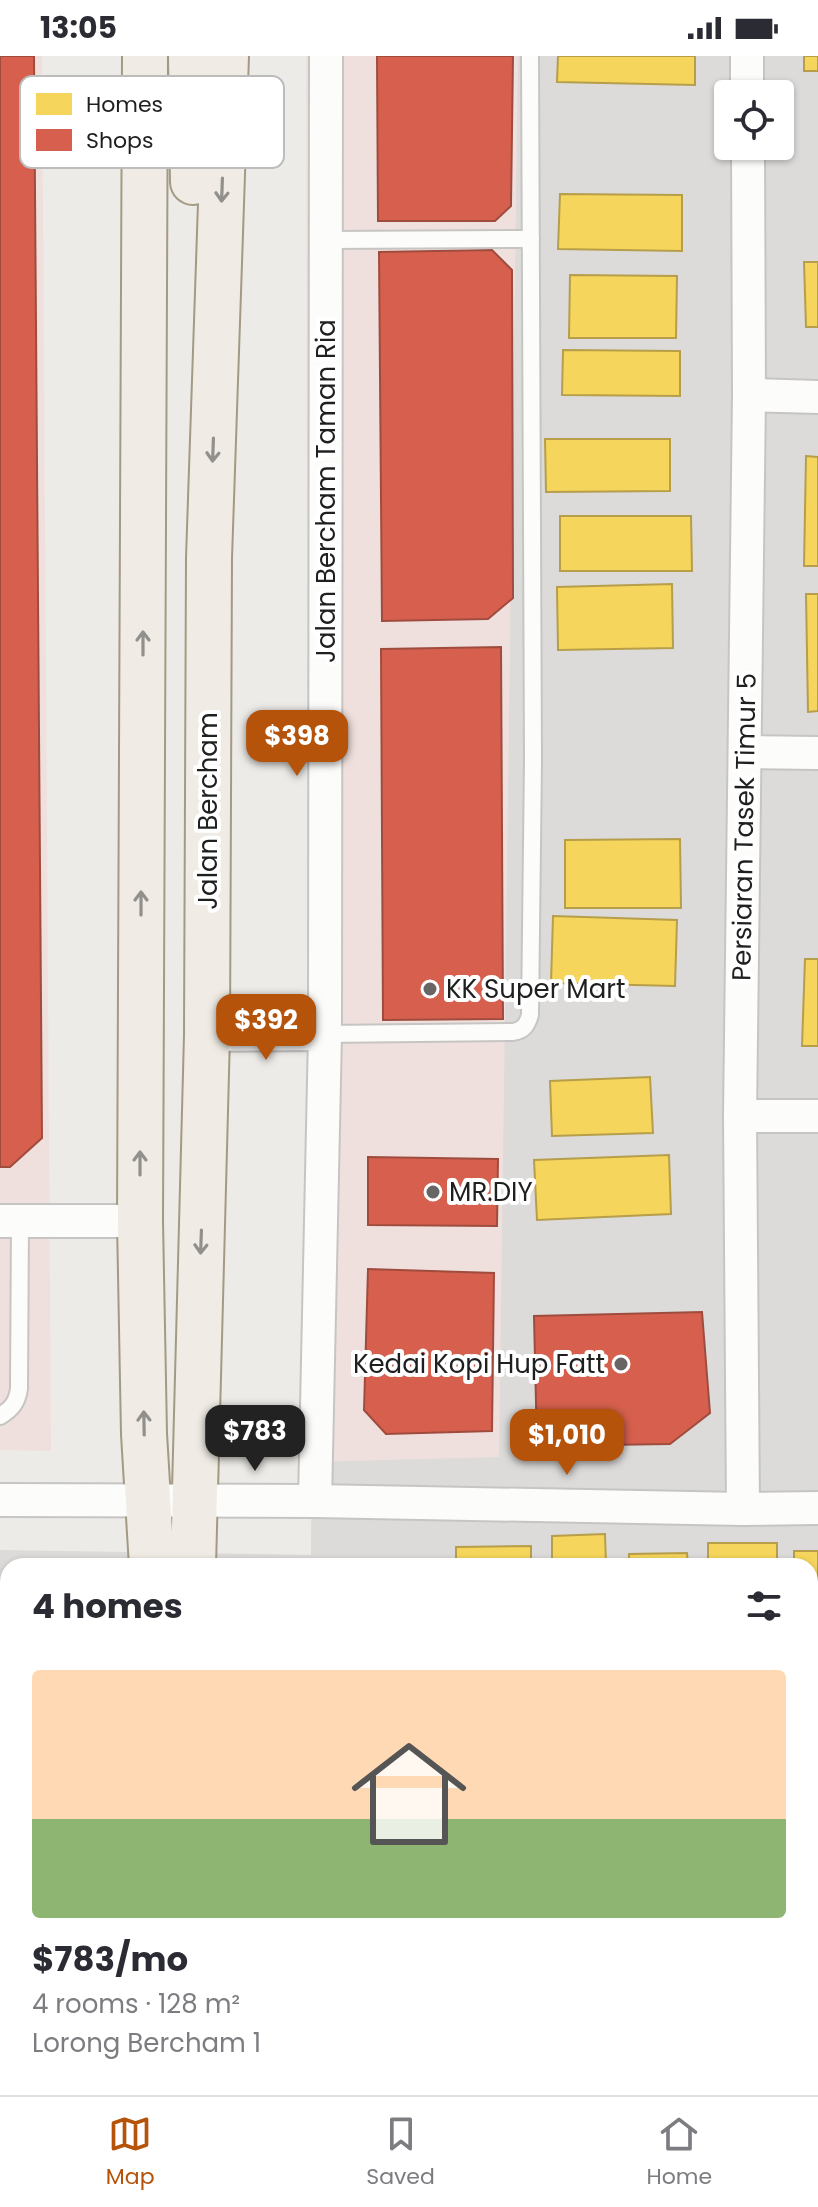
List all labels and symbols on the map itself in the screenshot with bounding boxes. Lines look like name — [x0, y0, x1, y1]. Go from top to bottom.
legend — [20, 76, 284, 168]
text: Homes — [86, 89, 163, 120]
text: Shops — [86, 125, 153, 156]
one-way arrow — [214, 176, 229, 203]
street label: Jalan Bercham Taman Ria — [308, 319, 344, 663]
one-way arrow — [205, 436, 221, 463]
one-way arrow — [135, 630, 150, 657]
street label: Persiaran Tasek Timur 5 — [723, 673, 765, 981]
pin: $398 — [250, 710, 344, 778]
street label: Jalan Bercham — [190, 712, 226, 910]
one-way arrow — [133, 890, 149, 917]
place label: KK Super Mart — [446, 971, 625, 1007]
marker: KK Super Mart — [421, 980, 439, 998]
pin: $392 — [219, 994, 313, 1062]
one-way arrow — [132, 1150, 148, 1177]
place label: MR.DIY — [449, 1174, 533, 1210]
marker: MR.DIY — [424, 1183, 442, 1201]
one-way arrow — [194, 1228, 209, 1255]
place label: Kedai Kopi Hup Fatt — [353, 1346, 605, 1382]
marker: Kedai Kopi Hup Fatt — [612, 1355, 630, 1373]
pin: $783 — [208, 1405, 302, 1473]
pin: $1,010 — [502, 1409, 632, 1477]
one-way arrow — [136, 1410, 152, 1437]

